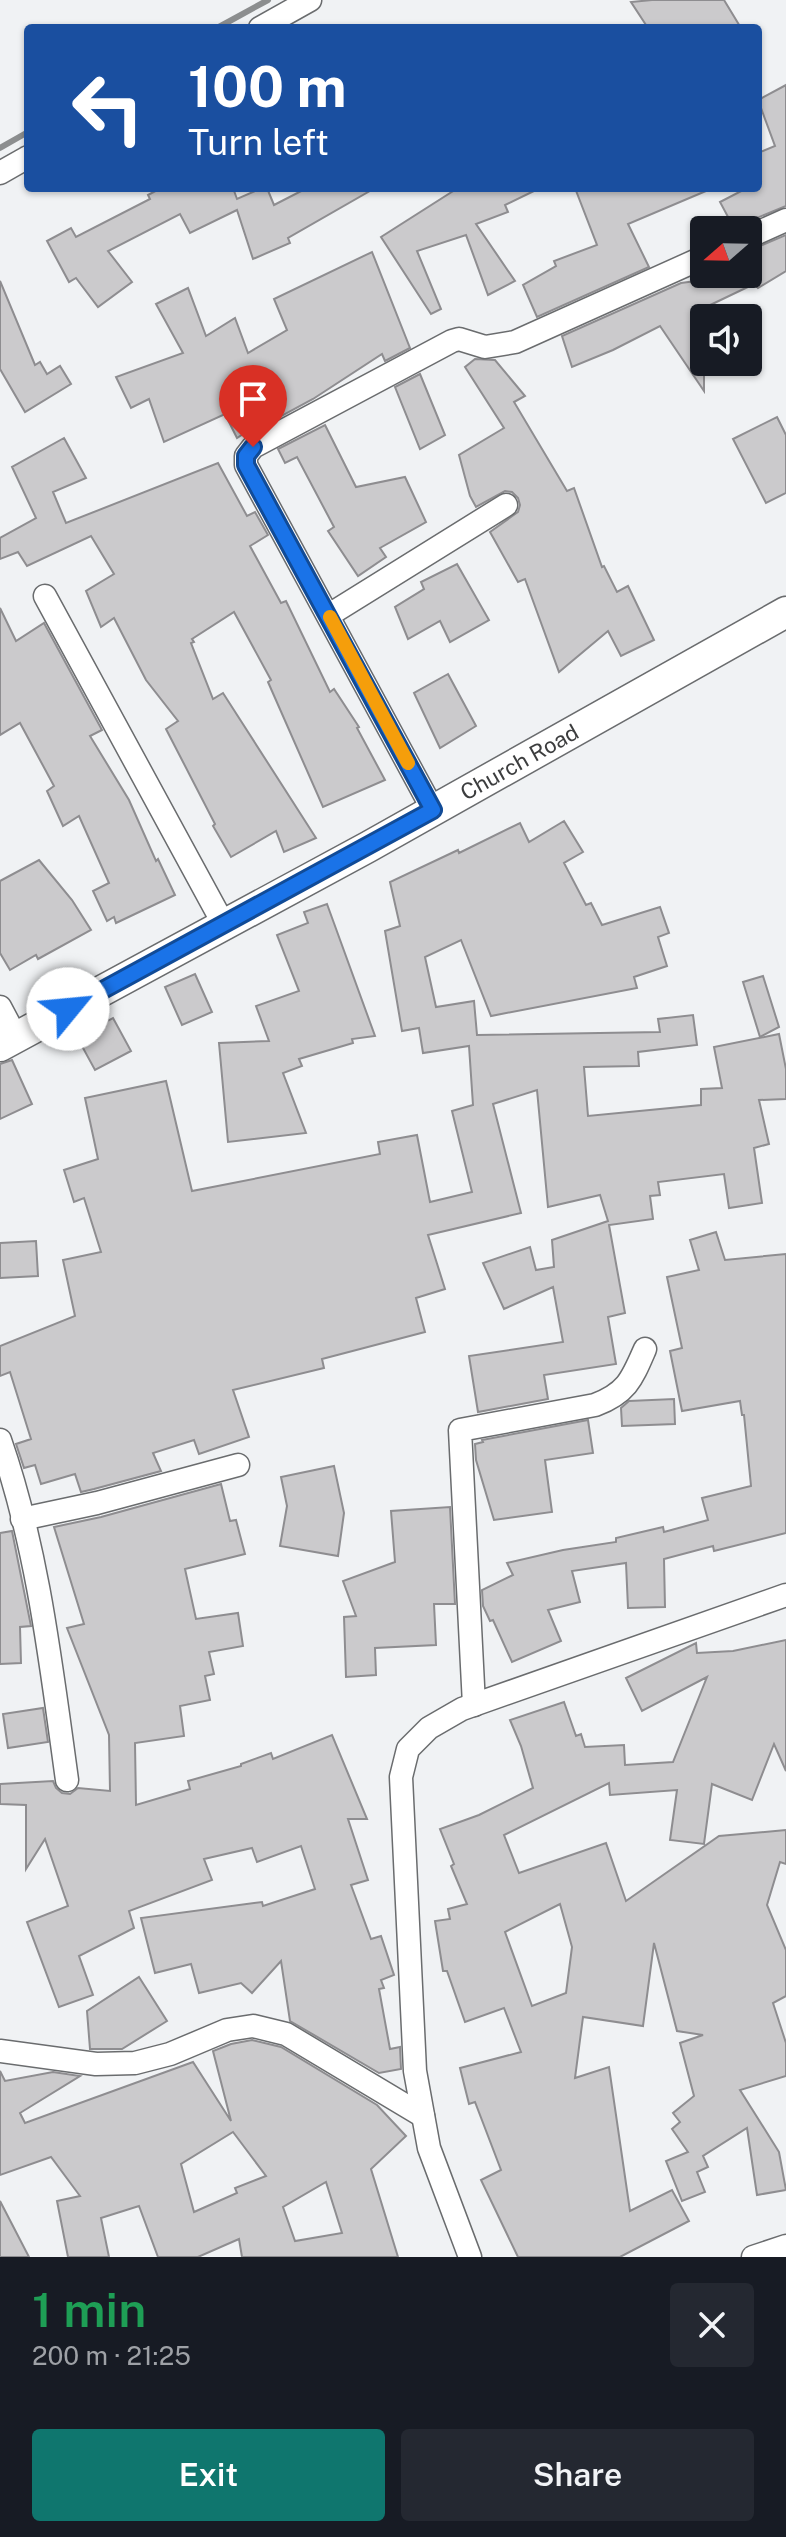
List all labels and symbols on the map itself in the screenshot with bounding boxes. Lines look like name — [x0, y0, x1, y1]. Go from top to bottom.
north arrow — [690, 216, 762, 288]
pin — [219, 365, 287, 447]
street label: Church Road — [456, 718, 583, 805]
position arrow — [26, 967, 110, 1051]

